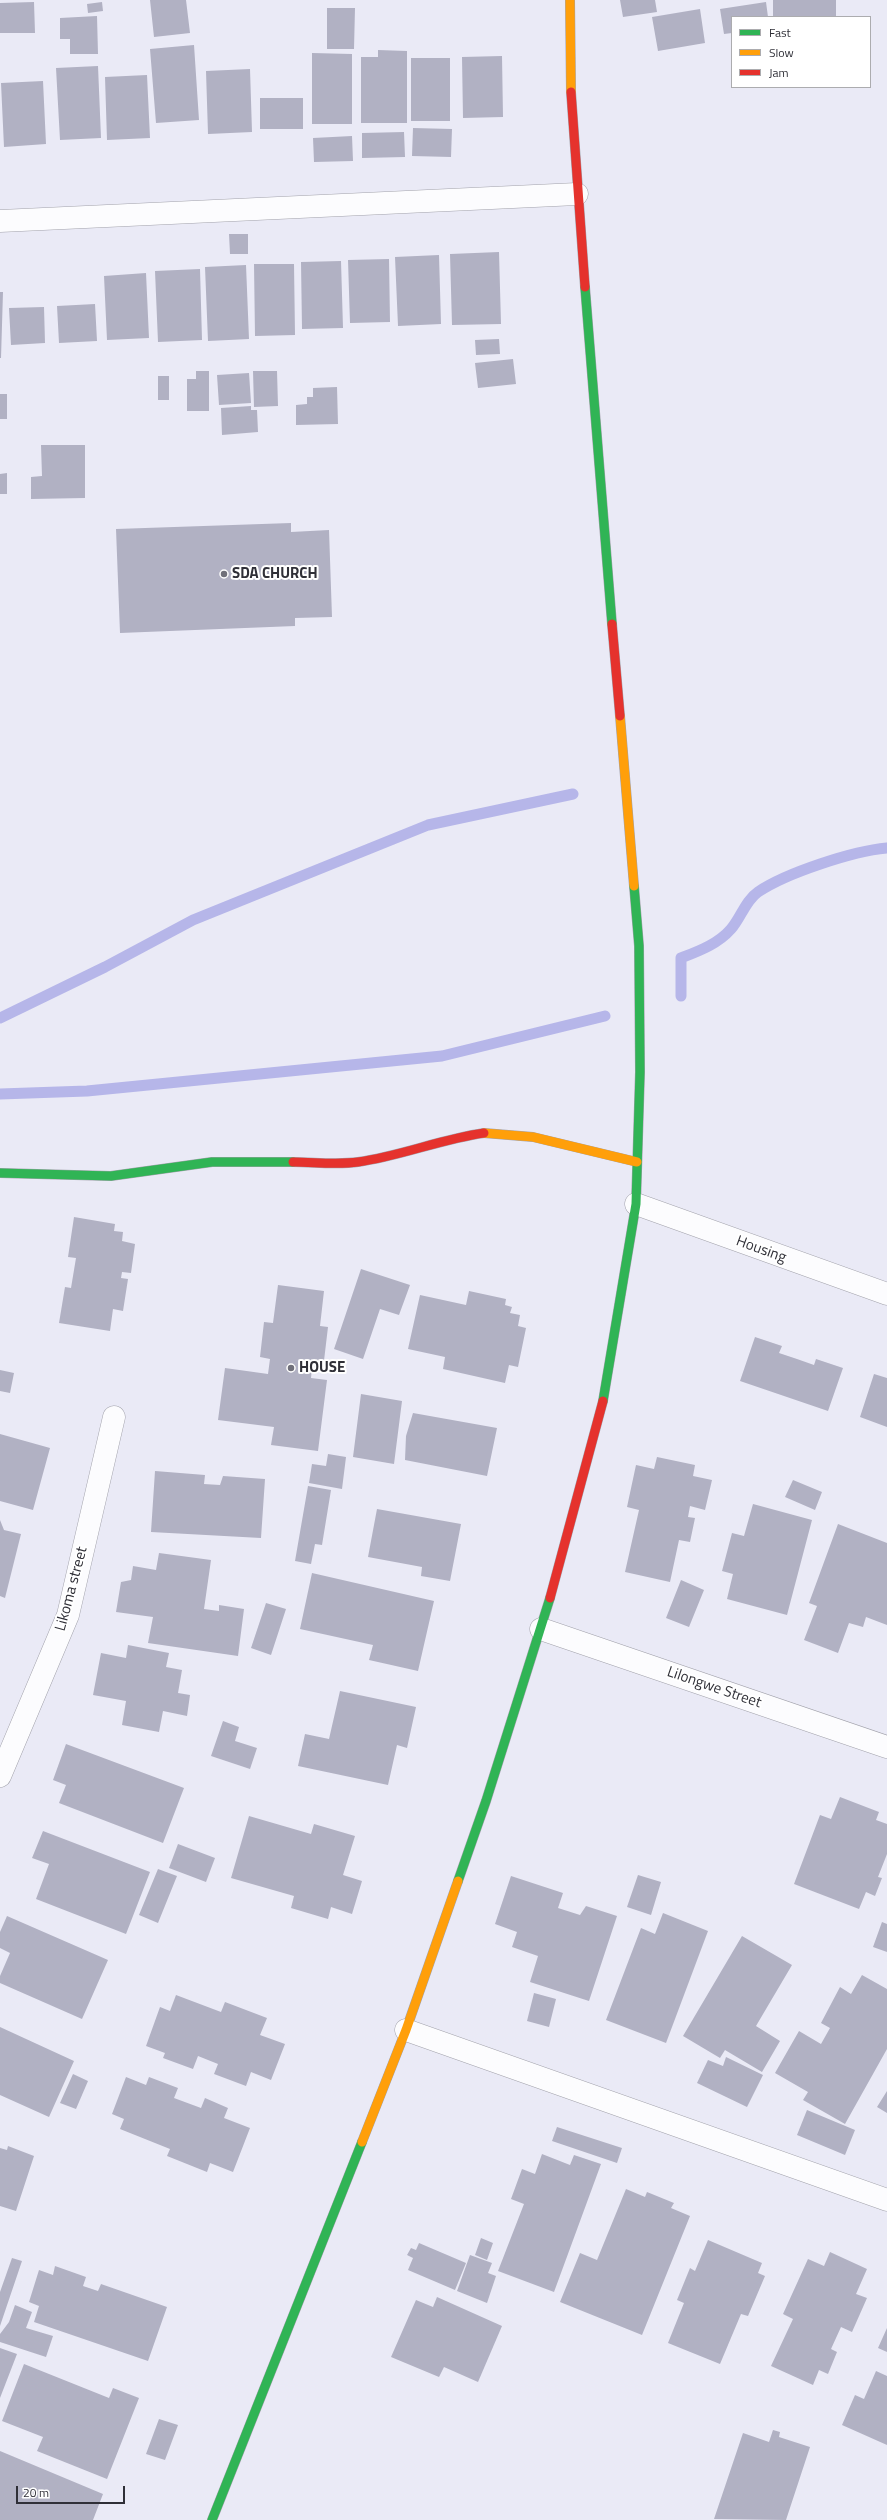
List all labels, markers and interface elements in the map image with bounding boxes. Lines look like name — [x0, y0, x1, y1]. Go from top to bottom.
legend — [731, 16, 871, 88]
text: Fast — [769, 23, 791, 42]
text: Slow — [769, 43, 794, 62]
text: Jam — [769, 63, 789, 82]
place label: SDA CHURCH — [232, 565, 318, 583]
marker: SDA CHURCH — [219, 569, 229, 579]
street label: Housing — [734, 1233, 788, 1267]
place label: HOUSE — [299, 1359, 345, 1377]
marker: HOUSE — [286, 1363, 296, 1373]
street label: Likoma street — [52, 1545, 92, 1633]
street label: Lilongwe Street — [664, 1663, 764, 1713]
scale bar — [18, 2478, 127, 2504]
text: 20 m — [23, 2483, 49, 2502]

